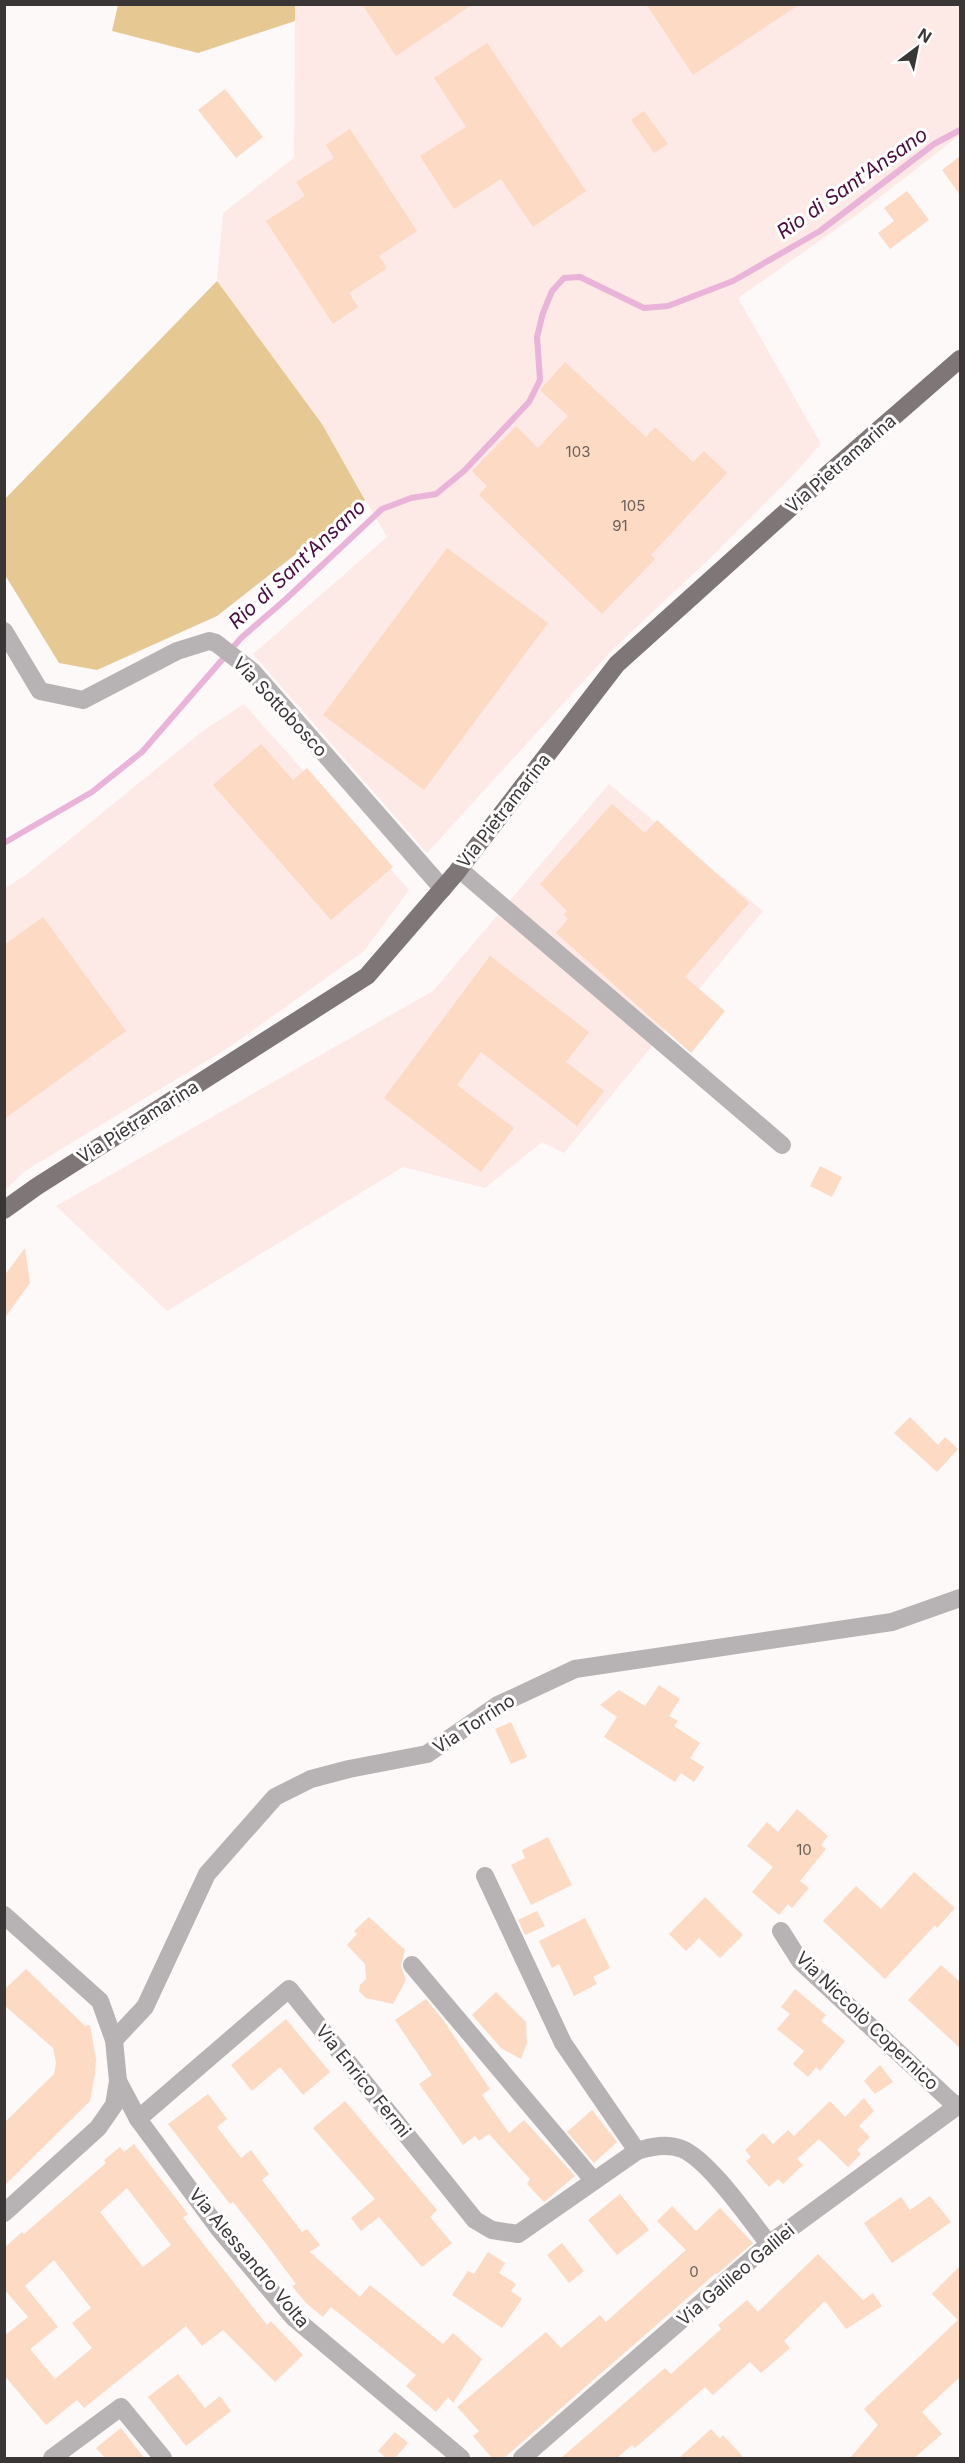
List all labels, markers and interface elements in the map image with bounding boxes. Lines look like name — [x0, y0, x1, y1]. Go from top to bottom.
north arrow — [887, 18, 947, 78]
text: N — [914, 24, 935, 47]
water label: Rio di Sant'Ansano — [772, 122, 932, 244]
street label: Via Pietramarina — [781, 410, 900, 517]
house number: 103 — [566, 442, 590, 461]
water label: Rio di Sant'Ansano — [224, 494, 370, 634]
house number: 105 — [621, 496, 645, 515]
house number: 91 — [612, 516, 628, 535]
street label: Via Sottobosco — [229, 652, 332, 761]
street label: Via Pietramarina — [453, 749, 555, 872]
street label: Via Pietramarina — [73, 1076, 202, 1167]
street label: Via Torrino — [429, 1689, 518, 1758]
house number: 10 — [796, 1840, 812, 1859]
street label: Via Niccolò Copernico — [792, 1947, 943, 2094]
street label: Via Enrico Fermi — [312, 2020, 415, 2141]
street label: Via Alessandro Volta — [185, 2184, 314, 2332]
street label: Via Galileo Galilei — [673, 2220, 798, 2330]
house number: 0 — [689, 2262, 699, 2281]

